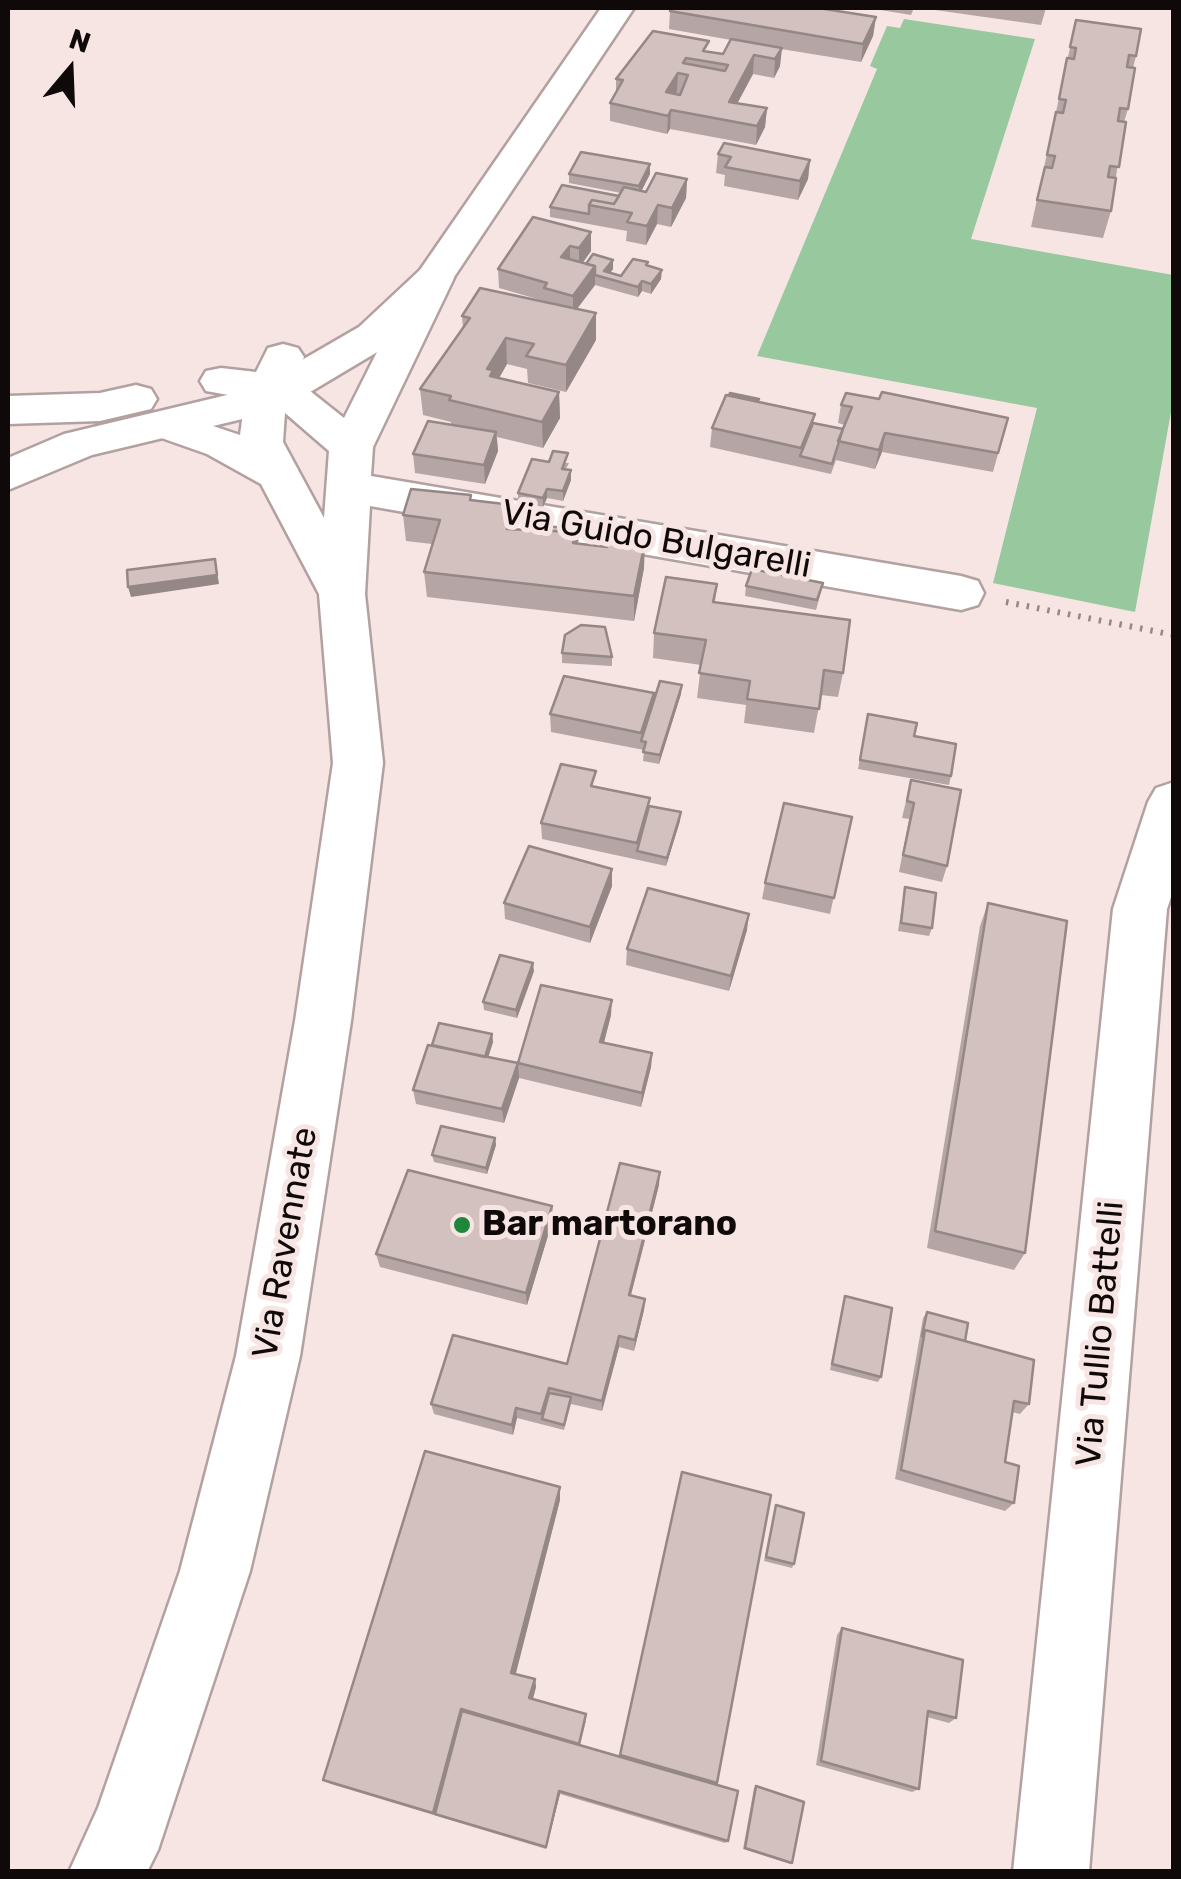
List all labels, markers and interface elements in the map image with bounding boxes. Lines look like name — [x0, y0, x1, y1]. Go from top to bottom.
north arrow — [20, 20, 120, 120]
text: N — [65, 22, 95, 60]
street label: Via Guido Bulgarelli — [498, 492, 814, 588]
street label: Via Ravennate — [245, 1124, 327, 1362]
street label: Via Tullio Battelli — [1068, 1199, 1134, 1469]
place label: Bar martorano — [482, 1204, 737, 1246]
marker: Bar martorano — [451, 1214, 473, 1236]

